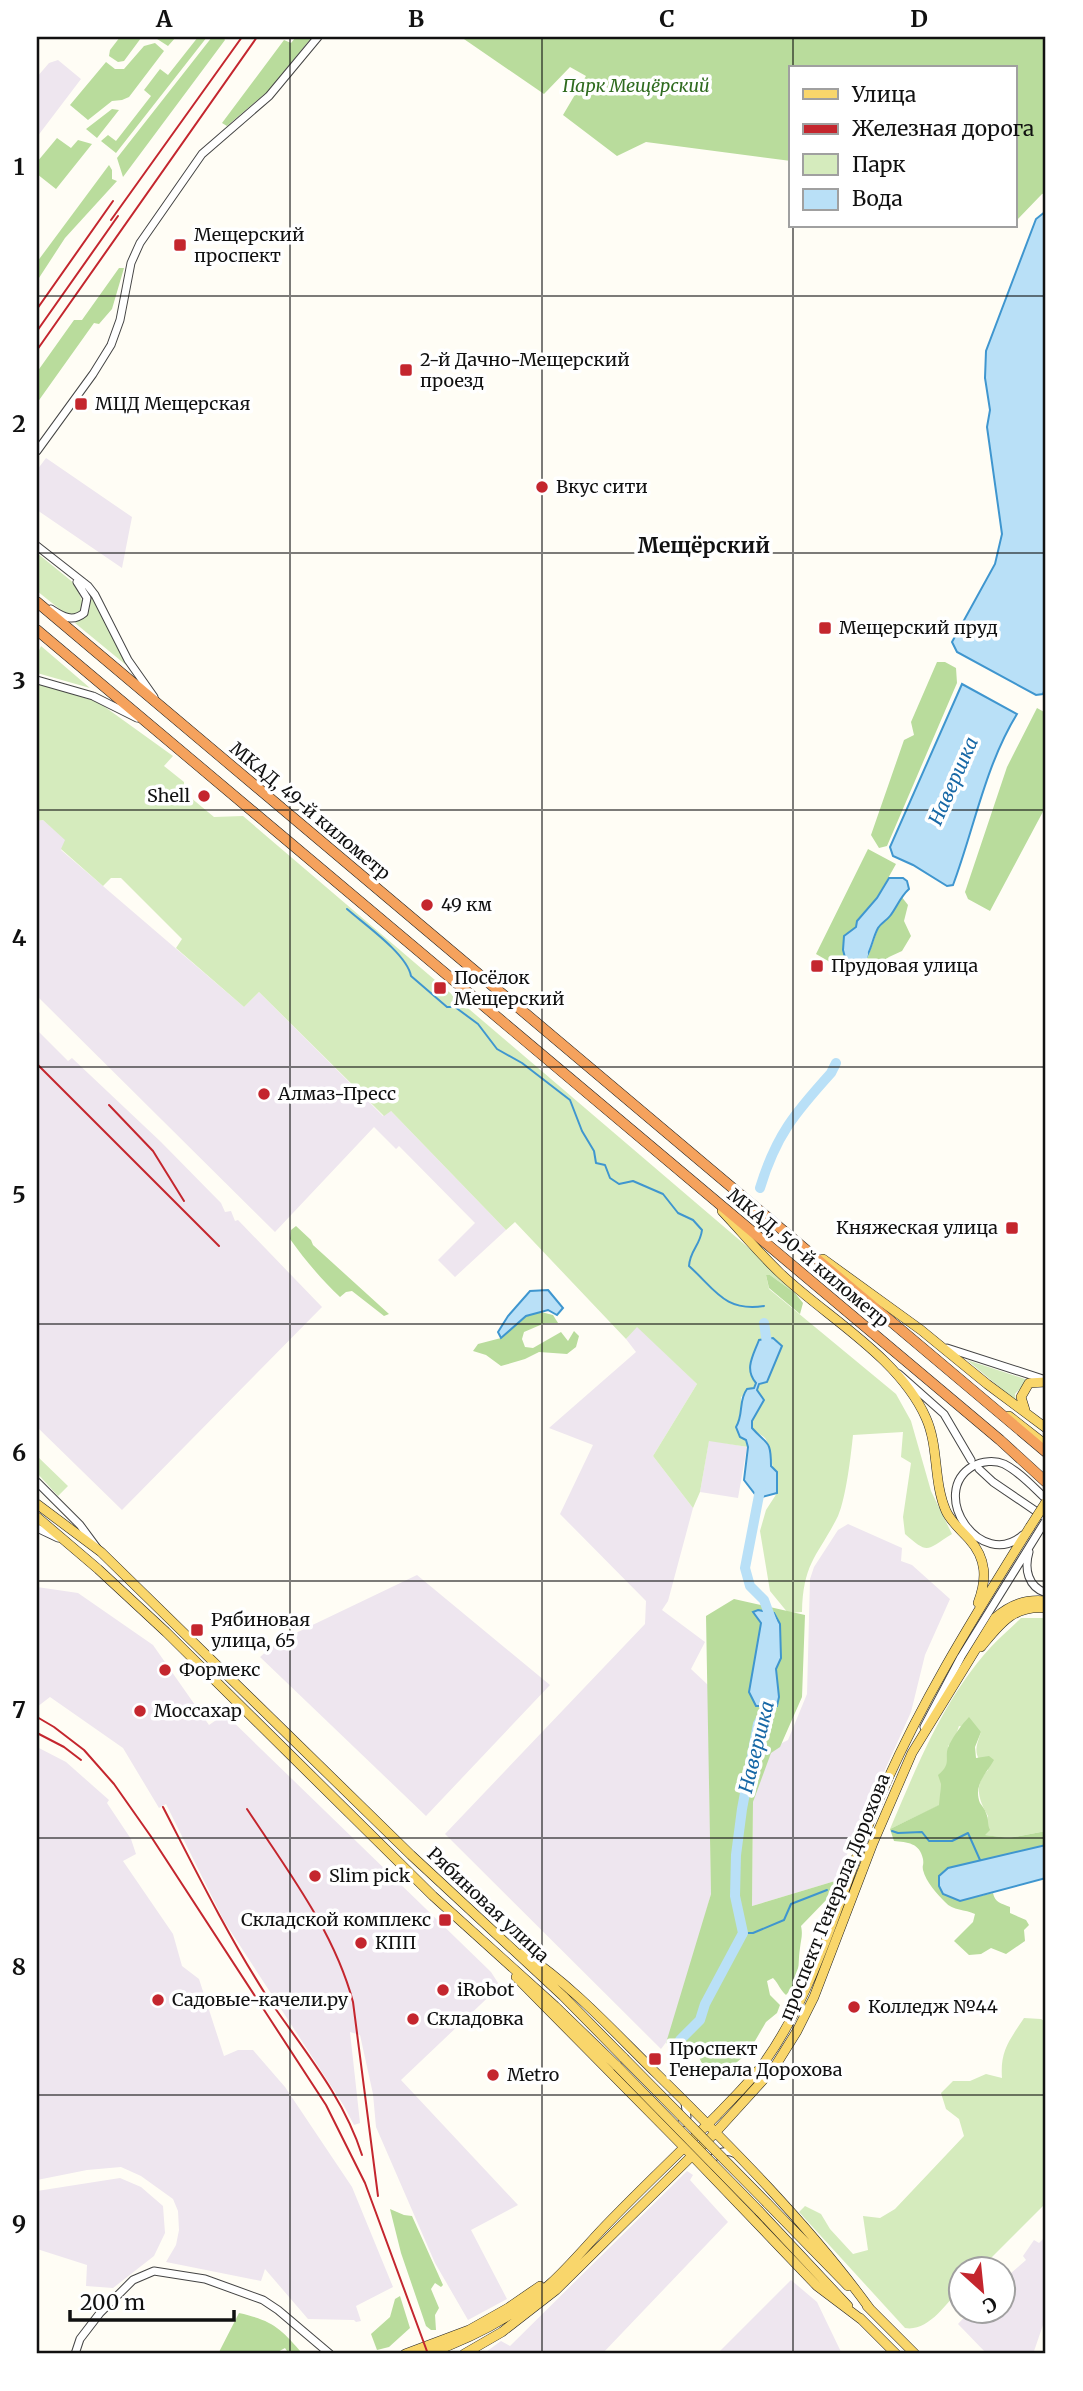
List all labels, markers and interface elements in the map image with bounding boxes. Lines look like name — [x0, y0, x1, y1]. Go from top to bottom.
text: A — [155, 4, 173, 33]
text: B — [408, 4, 424, 33]
text: C — [659, 4, 675, 33]
text: D — [910, 4, 928, 33]
legend — [789, 66, 1016, 228]
park label: Парк Мещёрский — [562, 74, 710, 97]
text: Улица — [851, 81, 916, 108]
text: Железная дорога — [852, 115, 1034, 142]
text: Парк — [852, 151, 906, 178]
text: 1 — [14, 152, 25, 181]
text: Вода — [852, 185, 903, 212]
place label: Мещерский проспект — [194, 223, 304, 267]
marker: Мещерский проспект — [172, 237, 188, 253]
place label: 2-й Дачно-Мещерский проезд — [420, 348, 630, 392]
marker: 2-й Дачно-Мещерский проезд — [398, 362, 414, 378]
place label: МЦД Мещерская — [95, 392, 251, 415]
marker: МЦД Мещерская — [73, 396, 89, 412]
text: 2 — [12, 409, 26, 438]
place label: Вкус сити — [556, 475, 648, 498]
marker: Вкус сити — [534, 479, 550, 495]
district label: Мещёрский — [638, 532, 770, 559]
place label: Мещерский пруд — [839, 616, 998, 639]
marker: Мещерский пруд — [817, 620, 833, 636]
text: 3 — [12, 666, 26, 695]
water label: Навершка — [923, 733, 983, 829]
street label: МКАД, 49-й километр — [225, 737, 395, 885]
place label: Shell — [147, 784, 190, 807]
marker: Shell — [196, 788, 212, 804]
place label: 49 км — [441, 893, 493, 916]
marker: 49 км — [419, 897, 435, 913]
text: 4 — [12, 923, 27, 952]
place label: Прудовая улица — [831, 954, 978, 977]
marker: Прудовая улица — [809, 958, 825, 974]
place label: Посёлок Мещерский — [454, 966, 564, 1010]
marker: Посёлок Мещерский — [432, 980, 448, 996]
place label: Алмаз-Пресс — [277, 1082, 396, 1105]
marker: Алмаз-Пресс — [256, 1086, 272, 1102]
text: 5 — [12, 1180, 26, 1209]
street label: МКАД, 50-й километр — [723, 1183, 894, 1332]
place label: Княжеская улица — [836, 1216, 998, 1239]
marker: Княжеская улица — [1004, 1220, 1020, 1236]
text: 6 — [12, 1438, 26, 1467]
place label: Рябиновая улица, 65 — [211, 1608, 310, 1652]
marker: Рябиновая улица, 65 — [189, 1622, 205, 1638]
place label: Формекс — [179, 1658, 260, 1681]
marker: Формекс — [157, 1662, 173, 1678]
text: 7 — [12, 1695, 26, 1724]
water label: Навершка — [733, 1698, 779, 1796]
place label: Моссахар — [154, 1699, 242, 1722]
marker: Моссахар — [132, 1703, 148, 1719]
street label: проспект Генерала Дорохова — [774, 1769, 895, 2024]
street label: Рябиновая улица — [423, 1842, 554, 1967]
place label: Slim pick — [329, 1864, 411, 1887]
marker: Slim pick — [307, 1868, 323, 1884]
place label: Складской комплекс — [241, 1908, 431, 1931]
marker: Складской комплекс — [437, 1912, 453, 1928]
place label: КПП — [375, 1931, 416, 1954]
marker: КПП — [353, 1935, 369, 1951]
text: 8 — [12, 1952, 26, 1981]
place label: iRobot — [457, 1978, 514, 2001]
marker: iRobot — [435, 1982, 451, 1998]
place label: Садовые-качели.ру — [172, 1988, 349, 2011]
marker: Садовые-качели.ру — [150, 1992, 166, 2008]
place label: Колледж №44 — [868, 1995, 998, 2018]
marker: Колледж №44 — [846, 1999, 862, 2015]
place label: Складовка — [427, 2007, 524, 2030]
marker: Складовка — [405, 2011, 421, 2027]
place label: Проспект Генерала Дорохова — [669, 2037, 843, 2081]
marker: Проспект Генерала Дорохова — [647, 2051, 663, 2067]
place label: Metro — [507, 2063, 559, 2086]
marker: Metro — [485, 2067, 501, 2083]
text: 9 — [12, 2209, 26, 2238]
north arrow — [946, 2254, 1016, 2324]
scale bar — [70, 2279, 234, 2323]
text: 200 m — [80, 2289, 145, 2316]
text: С — [979, 2292, 1001, 2319]

